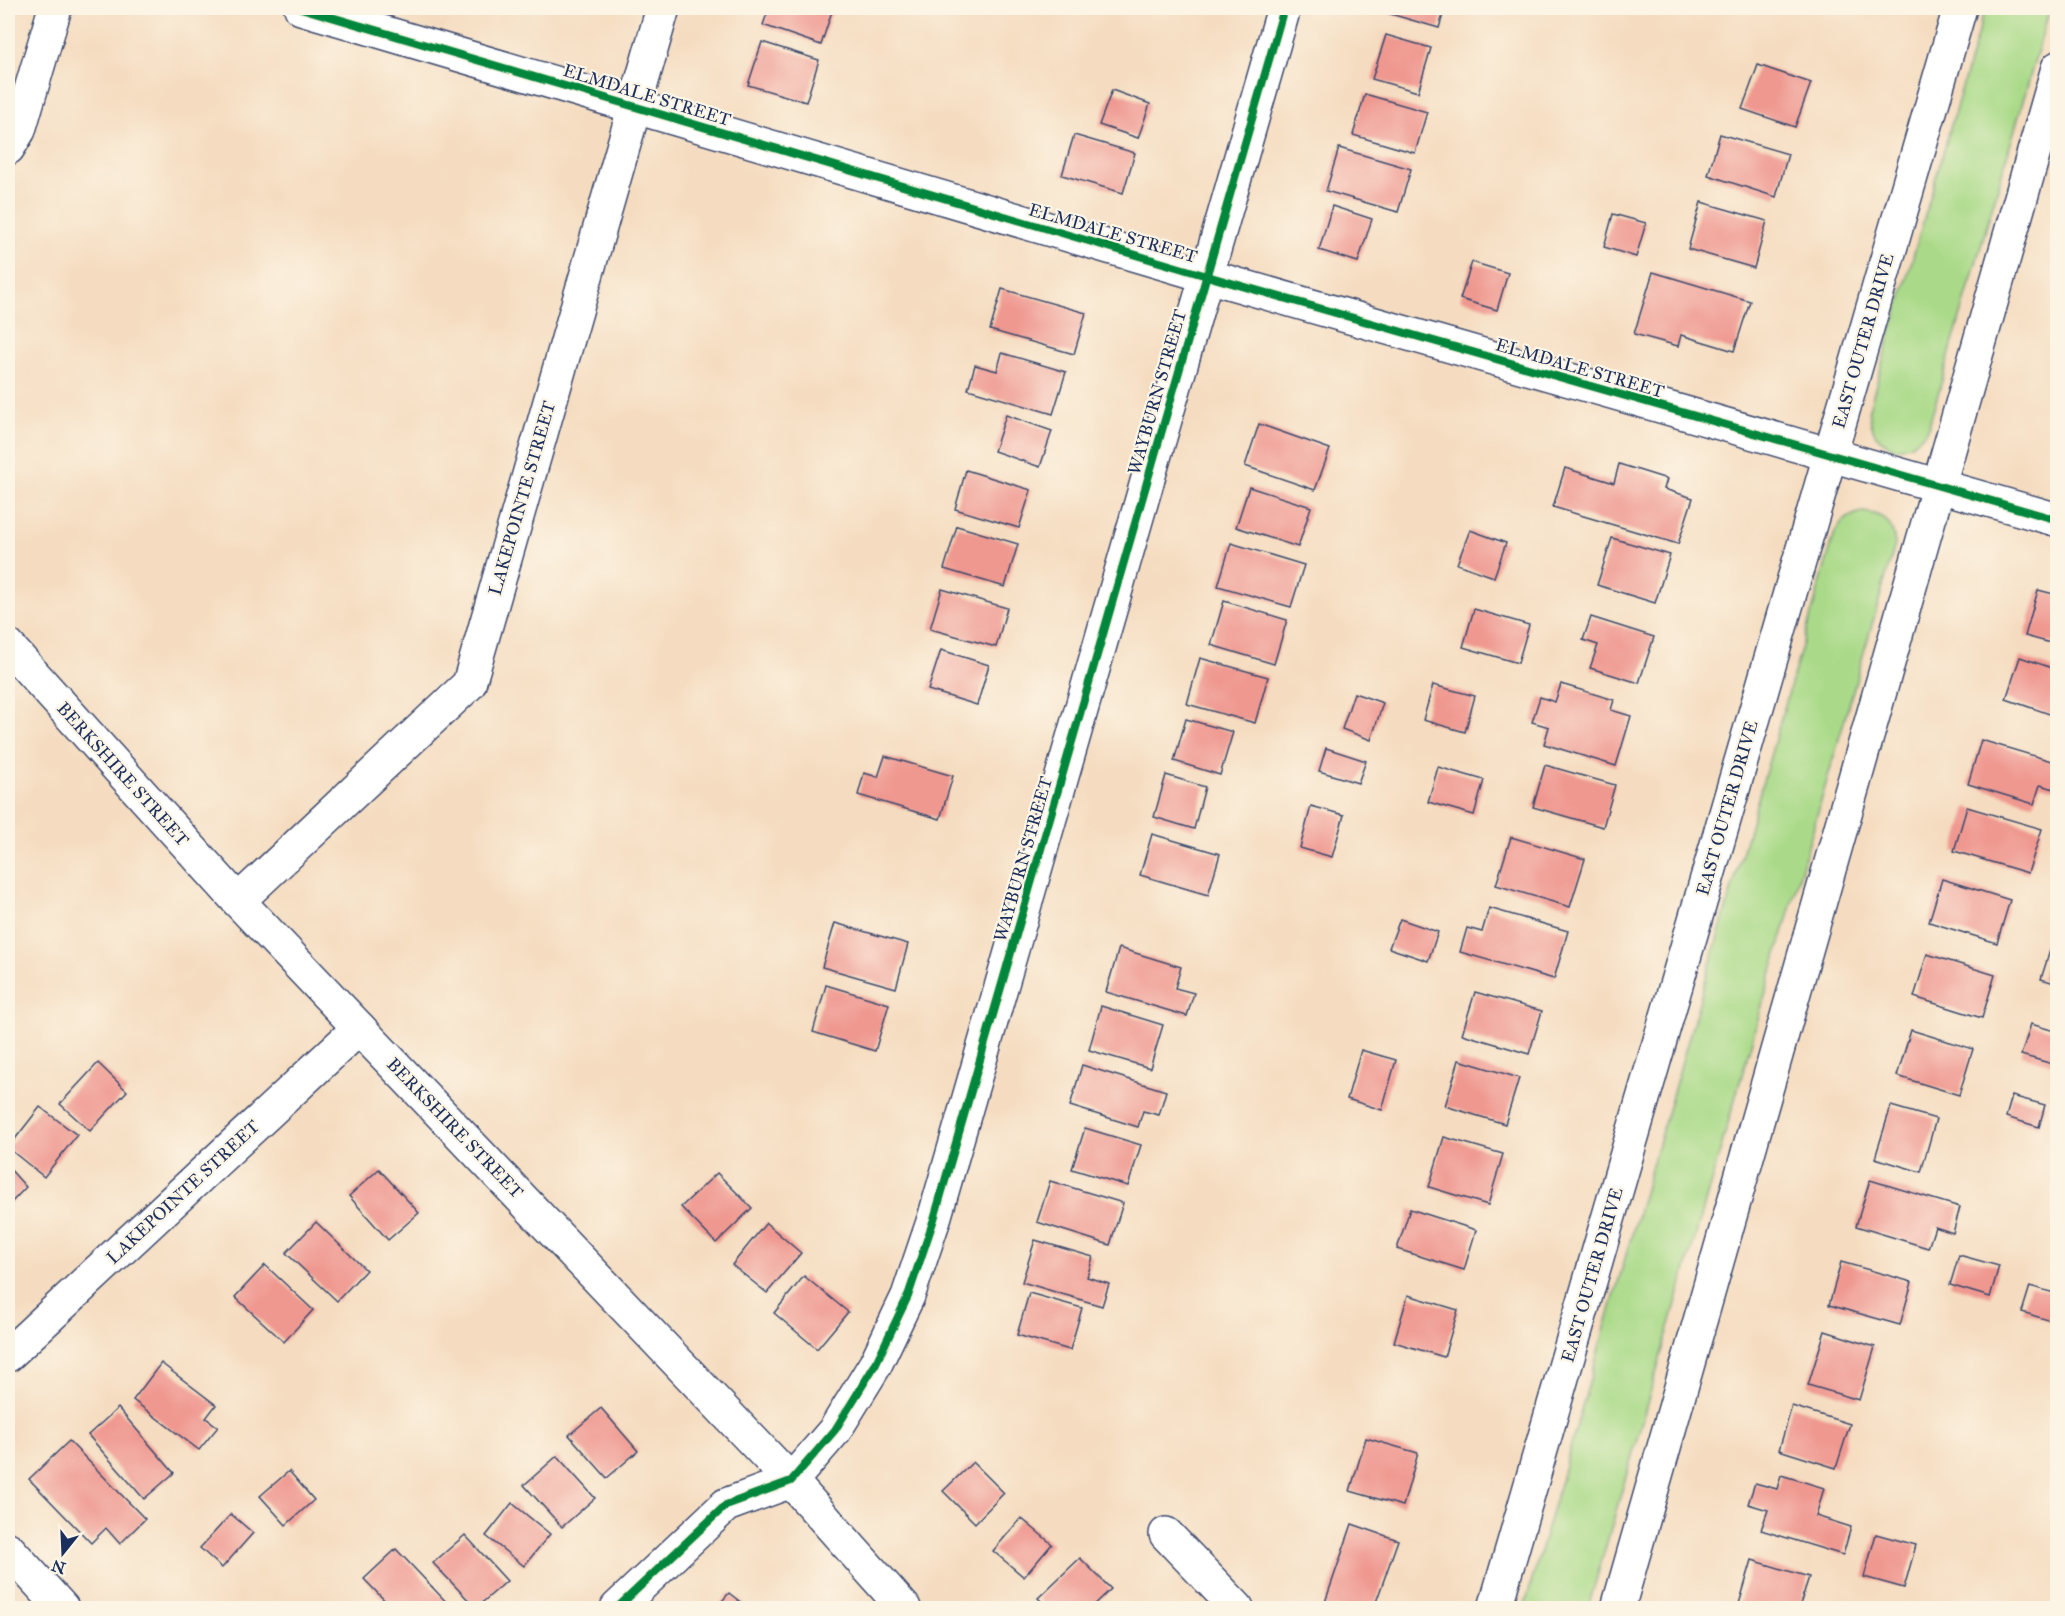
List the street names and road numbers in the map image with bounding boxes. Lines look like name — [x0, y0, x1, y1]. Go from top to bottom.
street label: ELMDALE STREET — [560, 59, 734, 131]
street label: ELMDALE STREET — [1026, 198, 1200, 268]
street label: EAST OUTER DRIVE — [1827, 251, 1899, 431]
street label: WAYBURN STREET — [1123, 307, 1191, 477]
street label: ELMDALE STREET — [1493, 333, 1667, 403]
street label: LAKEPOINTE STREET — [484, 398, 560, 598]
street label: BERKSHIRE STREET — [52, 697, 194, 851]
street label: EAST OUTER DRIVE — [1691, 718, 1763, 898]
street label: WAYBURN STREET — [989, 774, 1057, 944]
street label: BERKSHIRE STREET — [382, 1053, 528, 1203]
street label: LAKEPOINTE STREET — [102, 1115, 264, 1269]
street label: EAST OUTER DRIVE — [1556, 1185, 1628, 1365]

